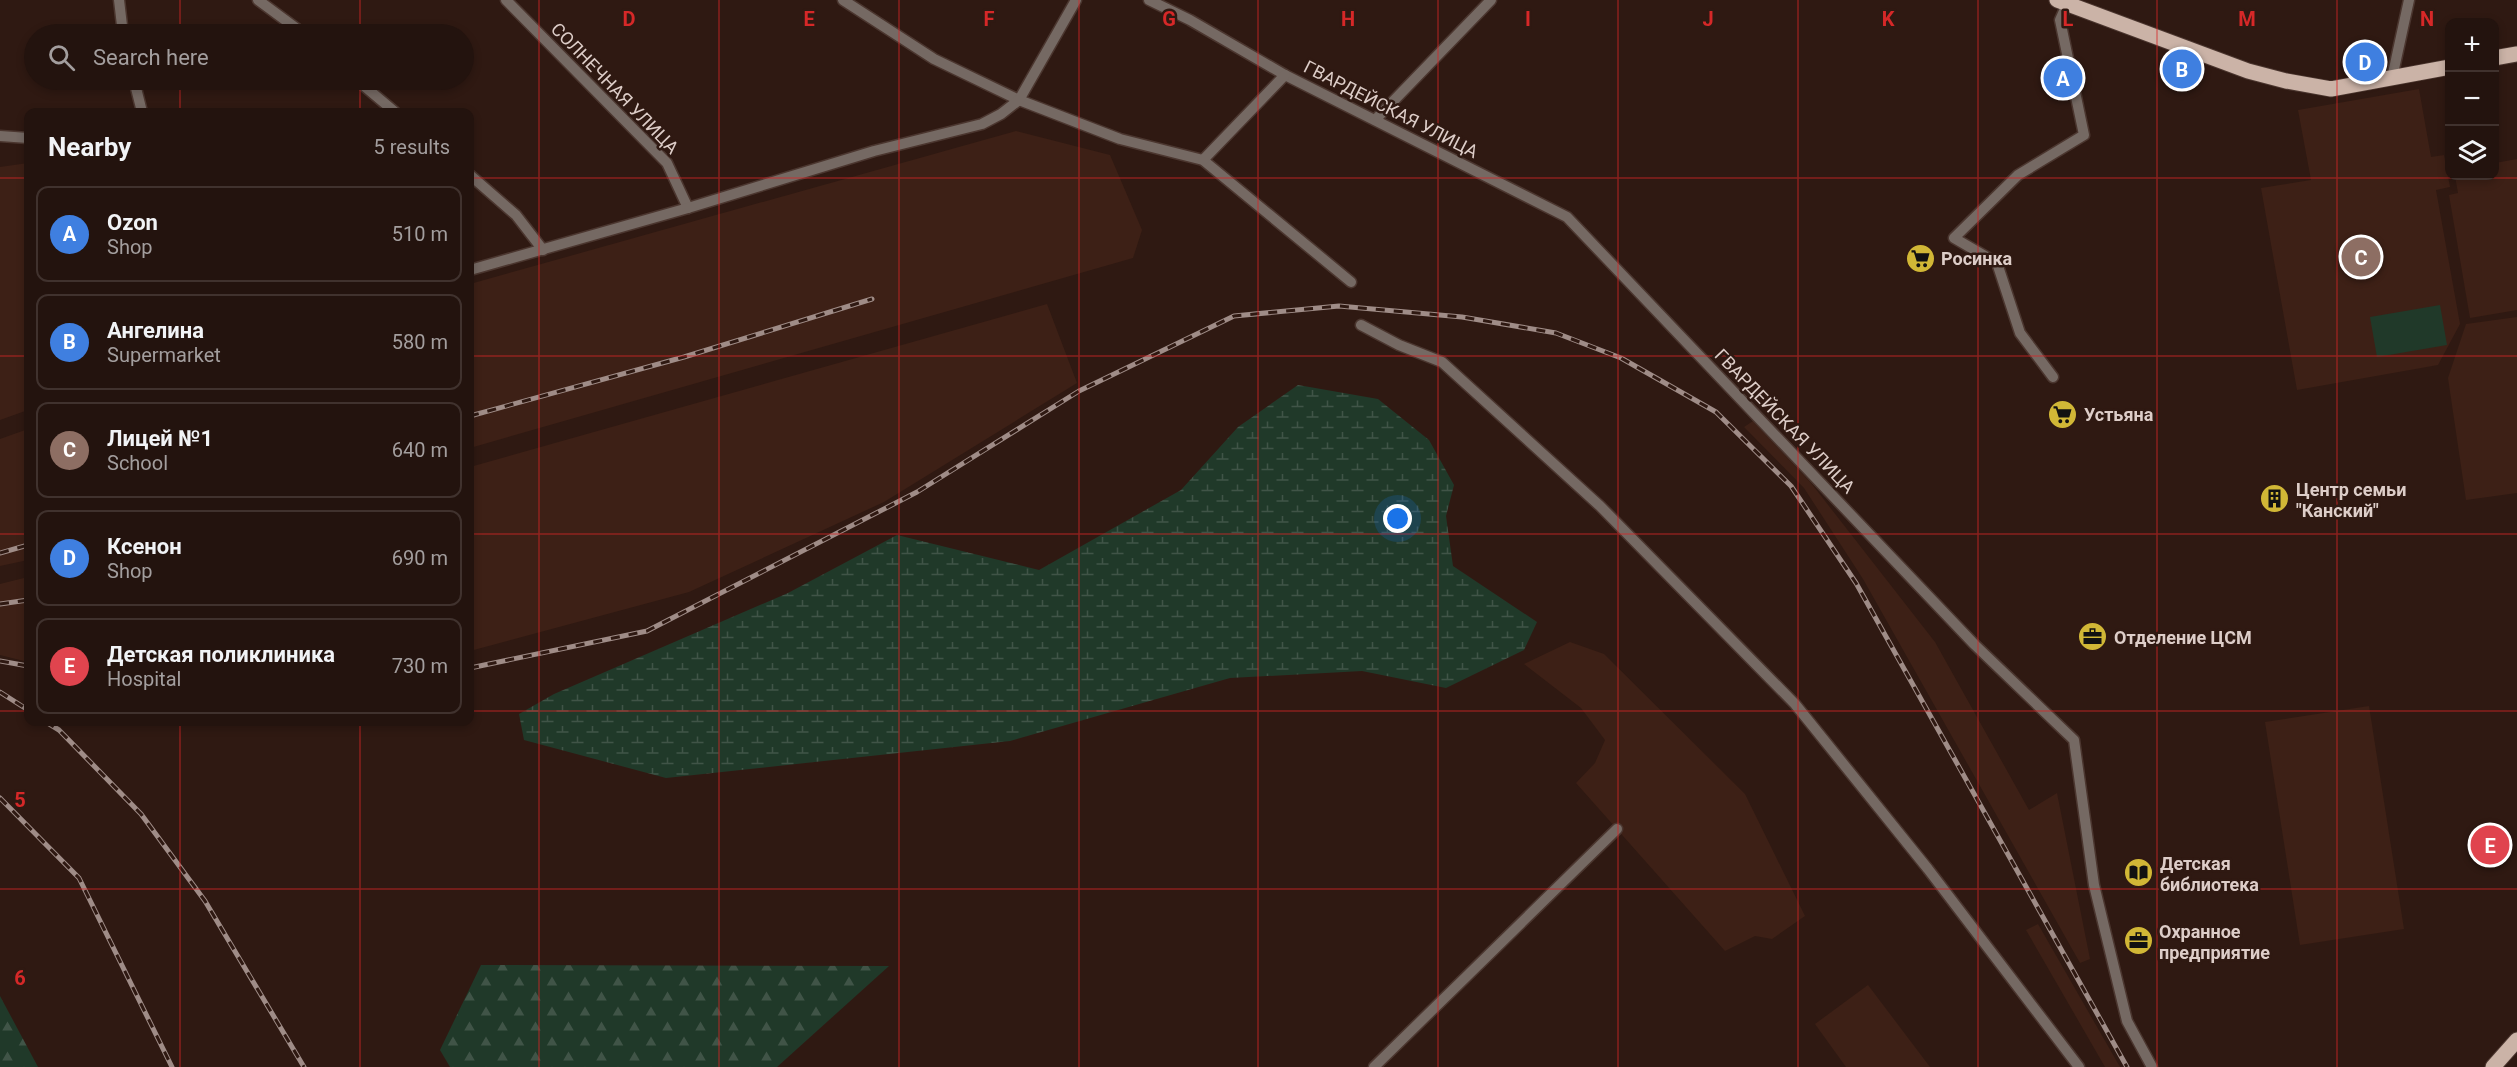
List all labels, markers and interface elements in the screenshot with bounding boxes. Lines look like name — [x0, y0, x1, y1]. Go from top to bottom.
text: D — [623, 7, 636, 31]
text: E — [803, 7, 815, 31]
text: F — [984, 7, 995, 31]
text: G — [1162, 7, 1176, 31]
text: H — [1341, 7, 1355, 31]
text: I — [1525, 7, 1531, 31]
text: J — [1702, 7, 1714, 31]
text: K — [1882, 7, 1895, 31]
text: L — [2063, 7, 2074, 31]
text: M — [2238, 7, 2256, 31]
text: N — [2420, 7, 2434, 31]
street label: СОЛНЕЧНАЯ УЛИЦА — [547, 18, 683, 158]
map controls — [2445, 18, 2499, 180]
button: + — [2445, 18, 2499, 72]
search box — [24, 24, 474, 90]
pin: D — [2346, 40, 2384, 84]
icon: search — [45, 41, 78, 74]
text: Search here — [93, 45, 209, 70]
pin: B — [2162, 46, 2202, 92]
street label: ГВАРДЕЙСКАЯ УЛИЦА — [1300, 56, 1482, 162]
pin: A — [2044, 56, 2082, 100]
button: − — [2445, 72, 2499, 126]
button: layers — [2445, 126, 2499, 180]
text: Nearby — [48, 132, 131, 162]
text: 5 results — [374, 135, 450, 159]
text: Ozon — [107, 210, 158, 235]
text: A — [63, 222, 76, 246]
text: 510 m — [392, 222, 448, 246]
pin: C — [2342, 234, 2380, 280]
text: Shop — [107, 235, 153, 259]
supermarket icon: Росинка — [1904, 242, 1936, 274]
place label: Росинка — [1941, 248, 2013, 269]
text: Ангелина — [107, 318, 204, 343]
text: B — [63, 330, 76, 354]
text: 580 m — [392, 330, 448, 354]
text: Supermarket — [107, 343, 221, 367]
street label: ГВАРДЕЙСКАЯ УЛИЦА — [1711, 344, 1860, 498]
supermarket icon: Устьяна — [2047, 398, 2079, 430]
place label: Устьяна — [2084, 404, 2154, 425]
text: Лицей №1 — [107, 426, 213, 451]
text: C — [63, 438, 76, 462]
text: 640 m — [392, 438, 448, 462]
text: School — [107, 451, 168, 475]
place label: Центр семьи "Канский" — [2296, 479, 2406, 521]
building icon: Центр семьи "Канский" — [2259, 483, 2291, 515]
your location — [1383, 504, 1412, 533]
text: Ксенон — [107, 534, 182, 559]
text: D — [63, 546, 76, 570]
text: 690 m — [392, 546, 448, 570]
text: Shop — [107, 559, 153, 583]
office icon: Отделение ЦСМ — [2077, 621, 2109, 653]
place label: Отделение ЦСМ — [2114, 627, 2252, 648]
text: Детская поликлиника — [107, 642, 335, 667]
text: E — [64, 654, 75, 678]
text: 730 m — [392, 654, 448, 678]
text: Hospital — [107, 667, 181, 691]
text: 5 — [14, 788, 26, 812]
pin: E — [2470, 822, 2510, 868]
place label: Детская библиотека — [2160, 853, 2259, 895]
library icon: Детская библиотека — [2123, 857, 2155, 889]
place label: Охранное предприятие — [2159, 921, 2270, 963]
office icon: Охранное предприятие — [2122, 925, 2154, 957]
text: 6 — [14, 966, 26, 990]

